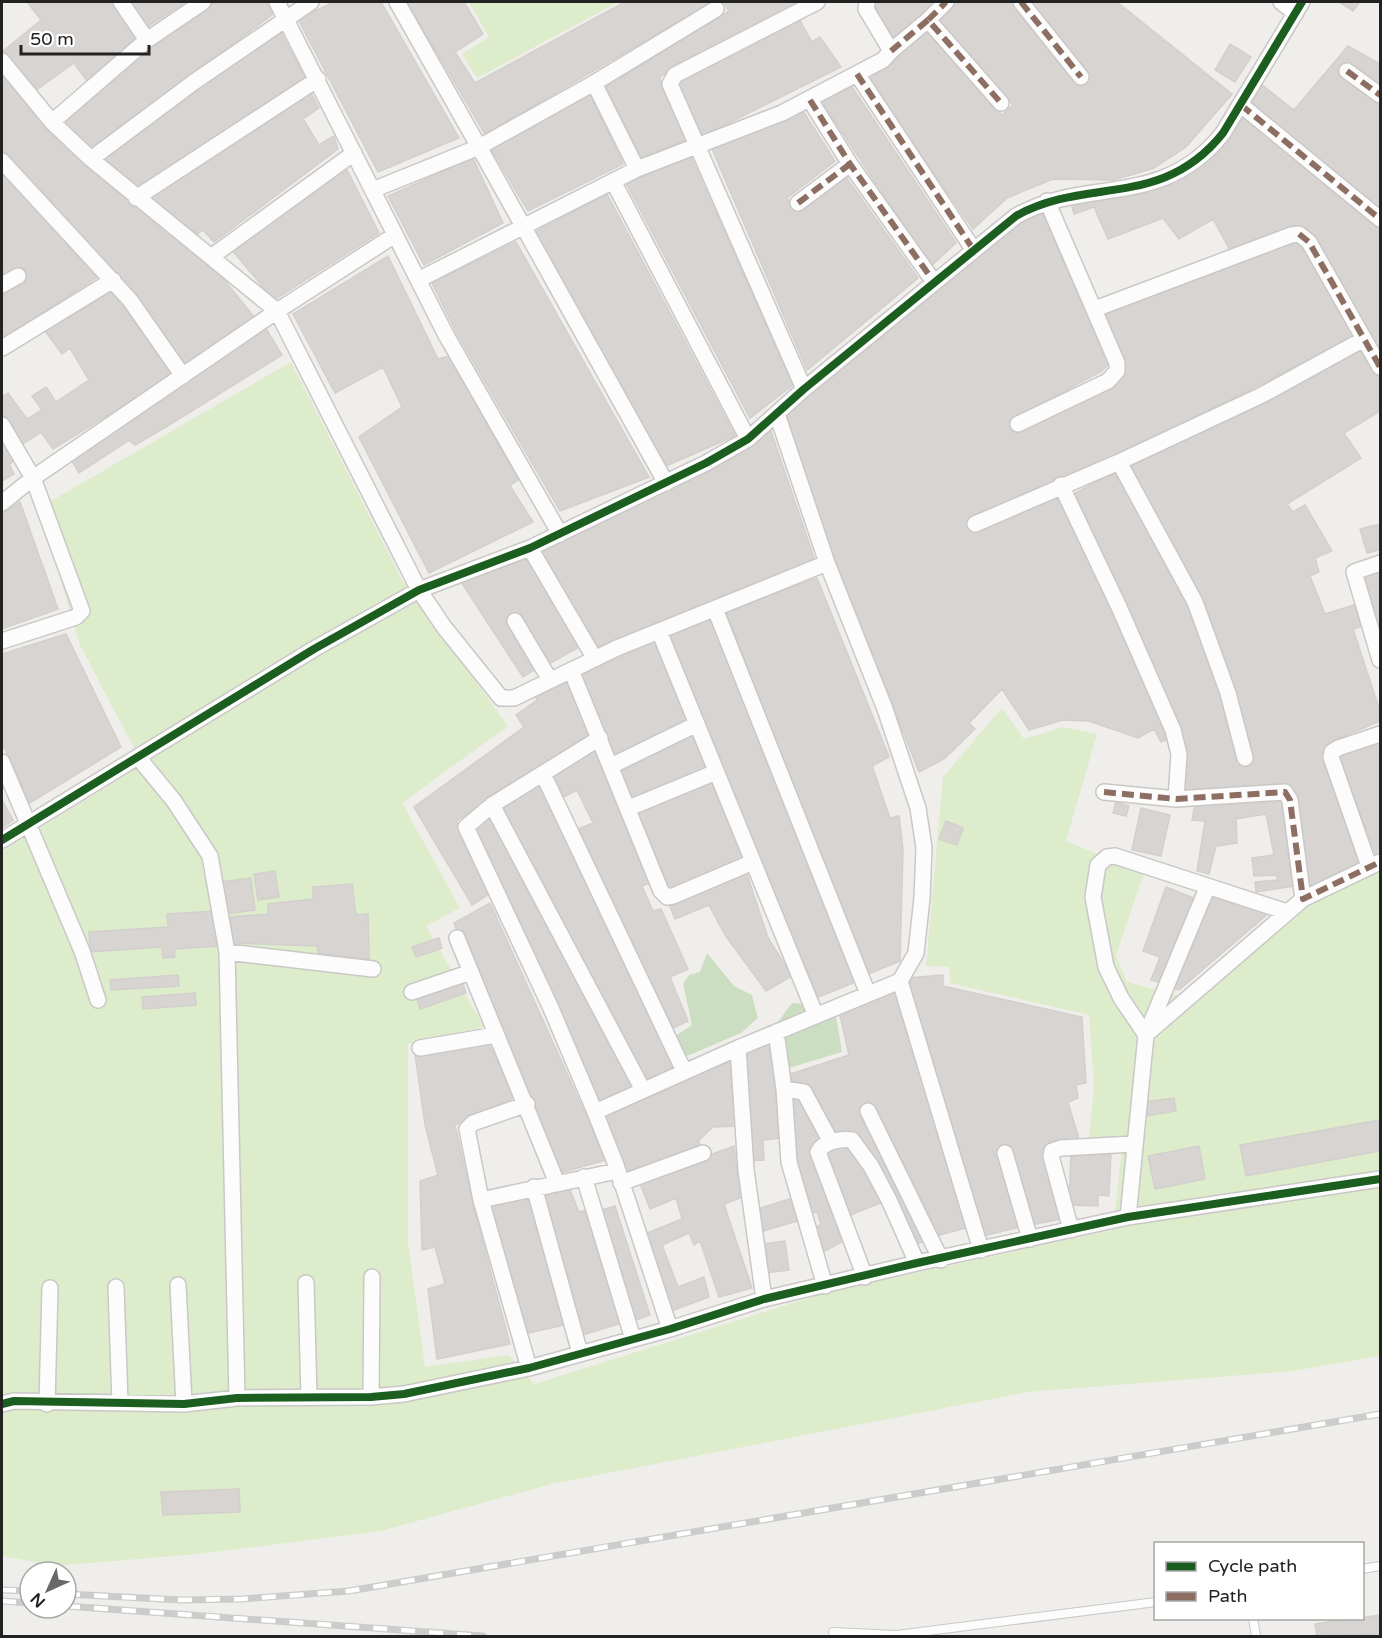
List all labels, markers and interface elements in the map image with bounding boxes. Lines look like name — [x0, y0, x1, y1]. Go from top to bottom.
scale bar — [21, 18, 148, 56]
text: 50 m — [30, 28, 74, 50]
legend — [1154, 1542, 1364, 1620]
text: Cycle path — [1208, 1555, 1297, 1577]
north arrow — [18, 1560, 78, 1620]
text: Path — [1208, 1585, 1247, 1607]
text: N — [26, 1588, 50, 1612]

